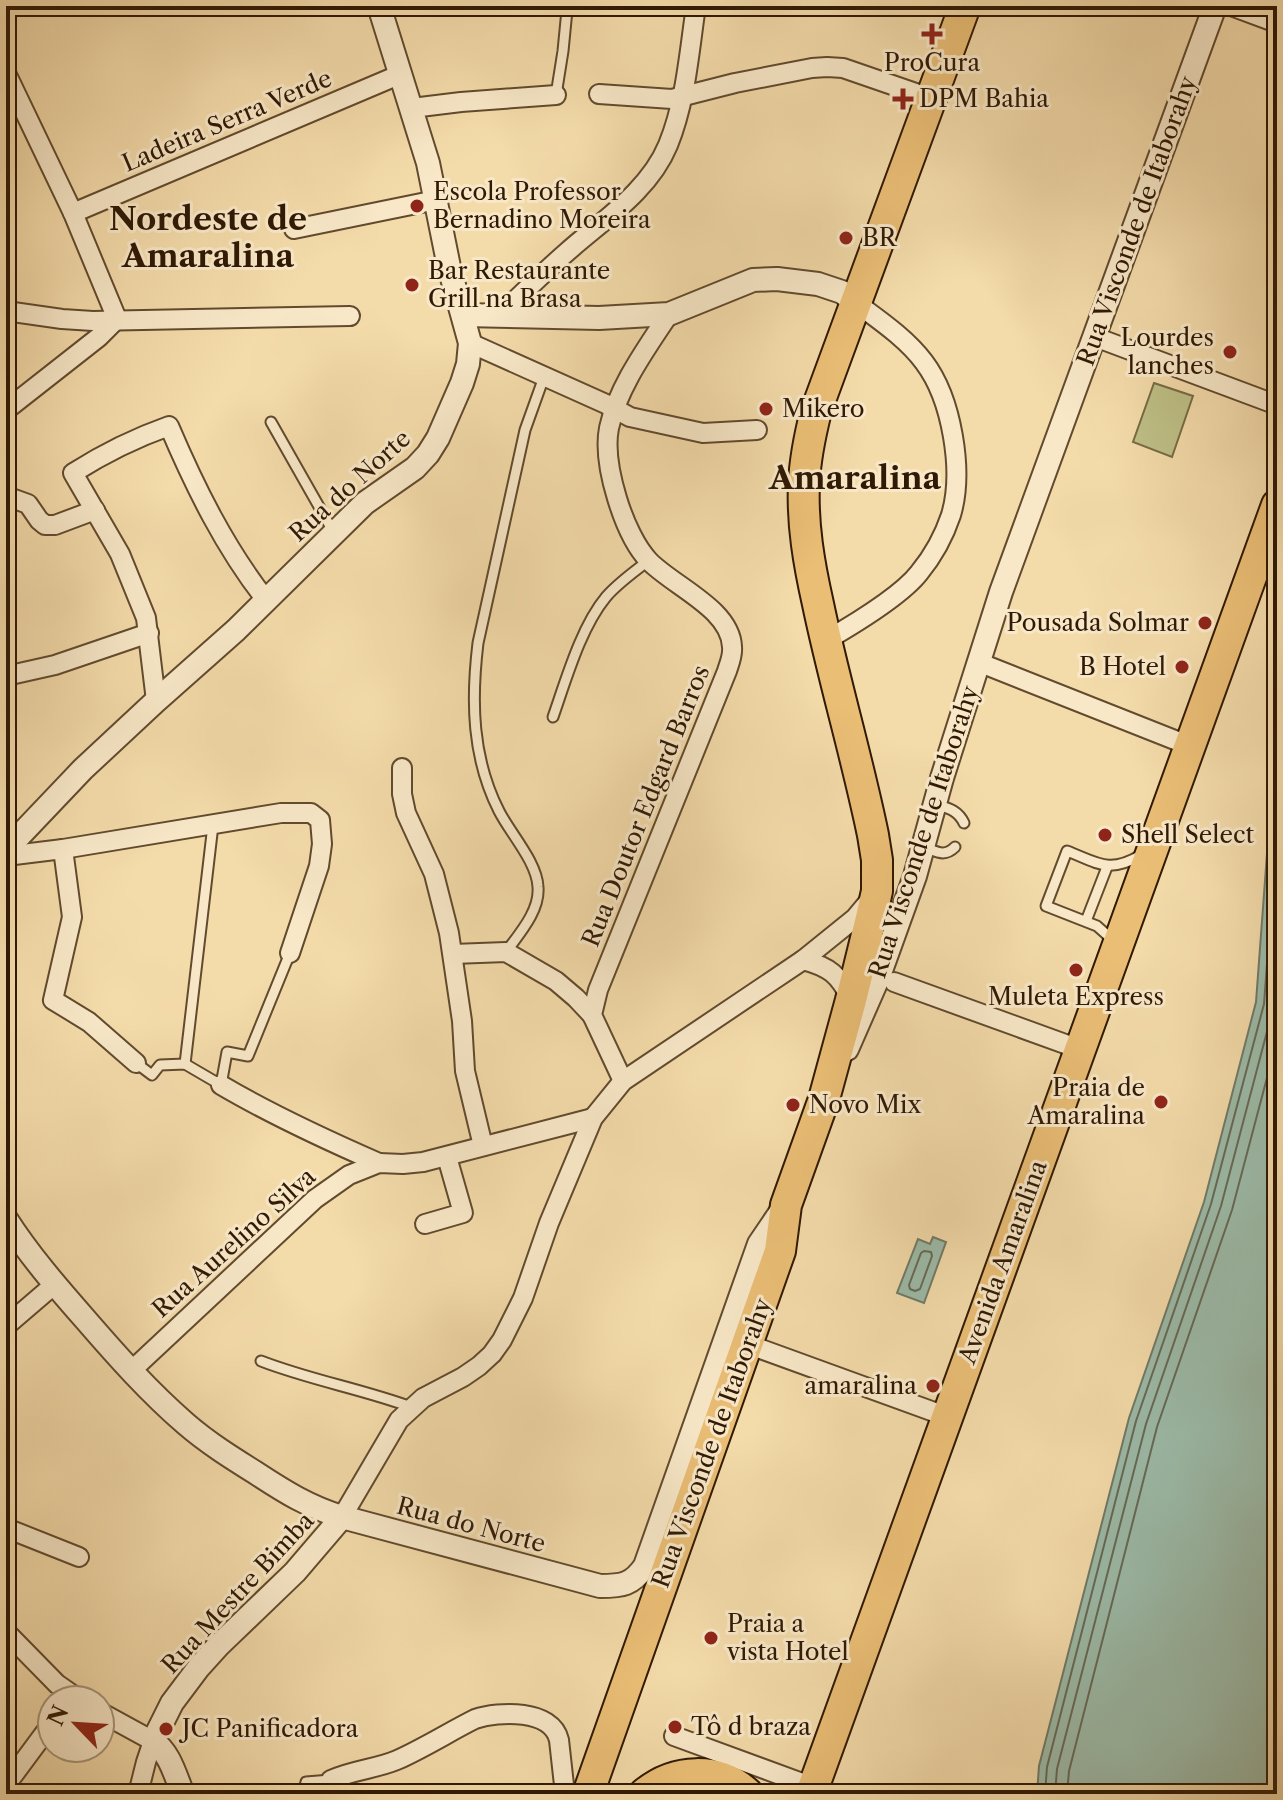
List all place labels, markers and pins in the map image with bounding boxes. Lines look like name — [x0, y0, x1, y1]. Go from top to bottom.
marker: ProCura — [921, 23, 943, 45]
place label: ProCura — [884, 48, 980, 77]
place label: DPM Bahia — [919, 84, 1049, 113]
marker: DPM Bahia — [894, 90, 912, 108]
place label: Escola Professor Bernadino Moreira — [433, 177, 651, 234]
marker: Escola Professor Bernadino Moreira — [408, 197, 426, 215]
place label: BR — [862, 223, 898, 252]
marker: BR — [837, 229, 855, 247]
place label: Bar Restaurante Grill na Brasa — [428, 256, 610, 313]
marker: Bar Restaurante Grill na Brasa — [403, 276, 421, 294]
place label: Lourdes lanches — [1120, 323, 1214, 380]
marker: Lourdes lanches — [1221, 343, 1239, 361]
place label: Mikero — [782, 394, 864, 423]
marker: Mikero — [757, 400, 775, 418]
place label: Pousada Solmar — [1006, 608, 1189, 637]
marker: Pousada Solmar — [1196, 614, 1214, 632]
place label: B Hotel — [1079, 652, 1166, 681]
marker: B Hotel — [1173, 658, 1191, 676]
place label: Shell Select — [1121, 820, 1254, 849]
marker: Shell Select — [1096, 826, 1114, 844]
marker: Muleta Express — [1067, 961, 1085, 979]
place label: Muleta Express — [988, 982, 1164, 1011]
place label: Praia de Amaralina — [1026, 1073, 1145, 1130]
place label: Novo Mix — [809, 1090, 921, 1119]
marker: Praia de Amaralina — [1152, 1093, 1170, 1111]
marker: Novo Mix — [784, 1096, 802, 1114]
place label: amaralina — [805, 1371, 917, 1400]
marker: amaralina — [924, 1377, 942, 1395]
place label: Praia a vista Hotel — [726, 1609, 849, 1666]
marker: Praia a vista Hotel — [702, 1629, 720, 1647]
place label: Tô d braza — [691, 1712, 811, 1741]
place label: JC Panificadora — [178, 1714, 359, 1743]
marker: Tô d braza — [666, 1718, 684, 1736]
marker: JC Panificadora — [157, 1720, 175, 1738]

